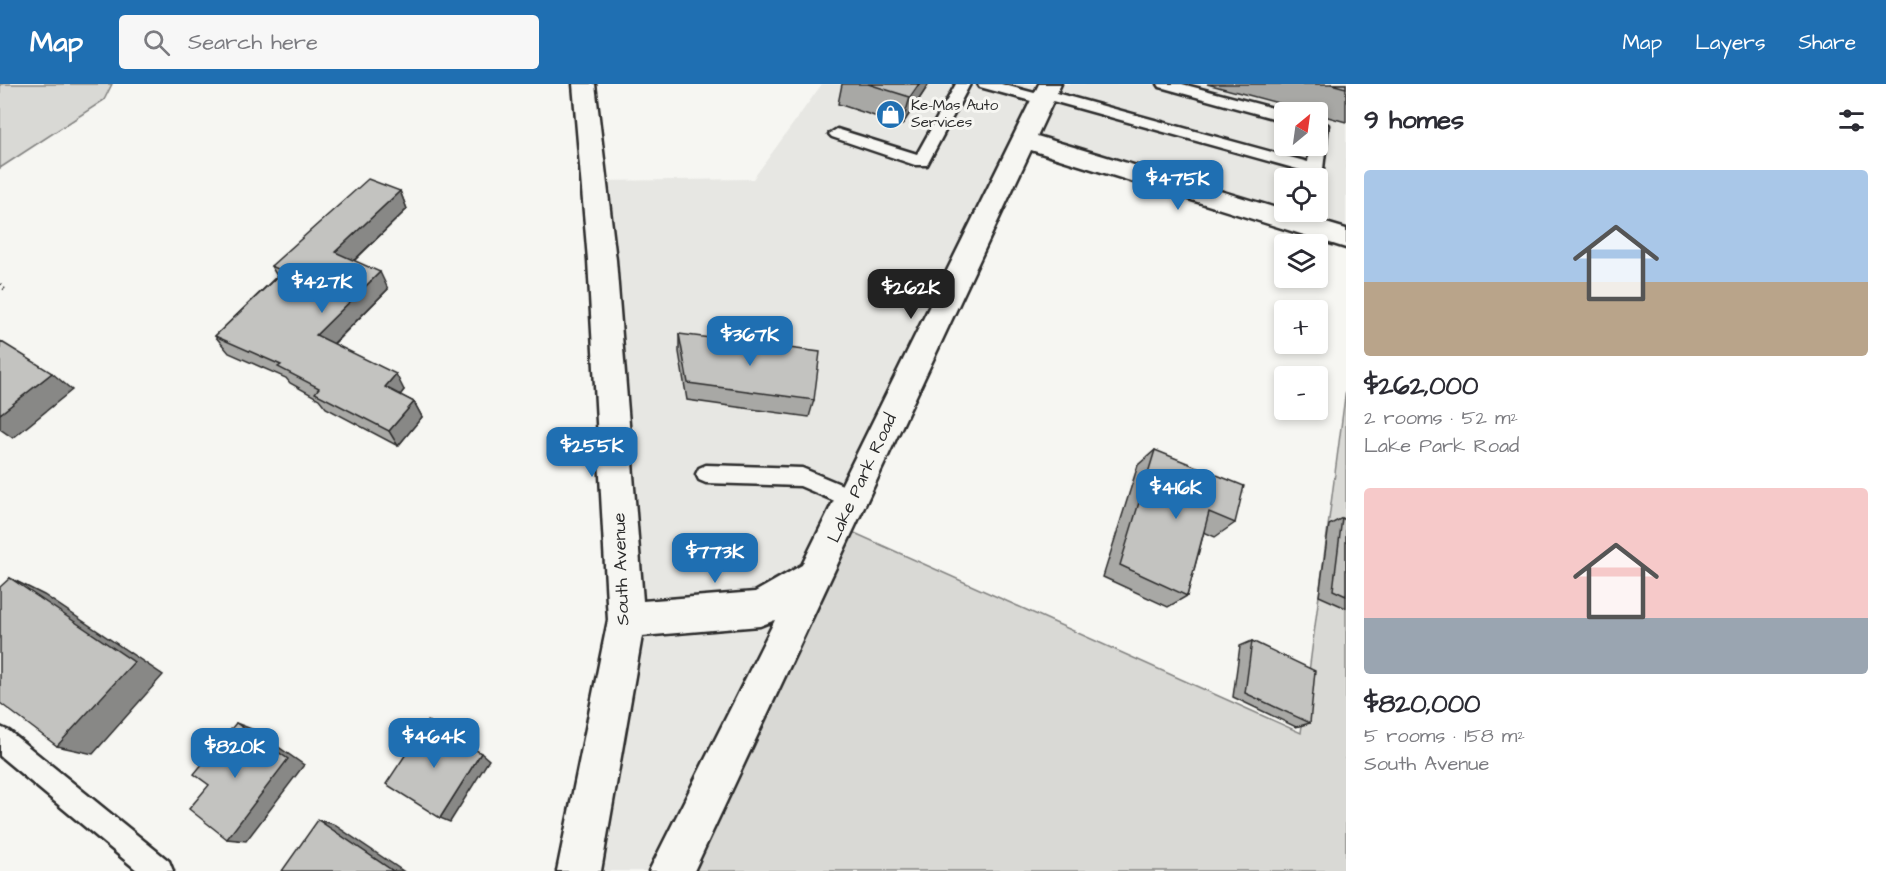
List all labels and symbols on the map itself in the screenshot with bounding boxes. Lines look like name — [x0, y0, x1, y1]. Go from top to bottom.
place label: Ke-Mas Auto Services — [911, 95, 999, 133]
shop icon: Ke-Mas Auto Services — [874, 98, 906, 130]
north arrow — [1274, 102, 1328, 156]
pin: $475K — [1136, 160, 1220, 211]
pin: $427K — [280, 263, 364, 314]
pin: $262K — [869, 269, 953, 320]
pin: $367K — [708, 316, 792, 367]
street label: Lake Park Road — [821, 409, 903, 547]
pin: $255K — [550, 427, 634, 478]
pin: $416K — [1134, 469, 1218, 520]
street label: South Avenue — [607, 512, 635, 626]
pin: $773K — [673, 533, 757, 584]
pin: $464K — [392, 718, 476, 769]
pin: $820K — [193, 728, 277, 779]

